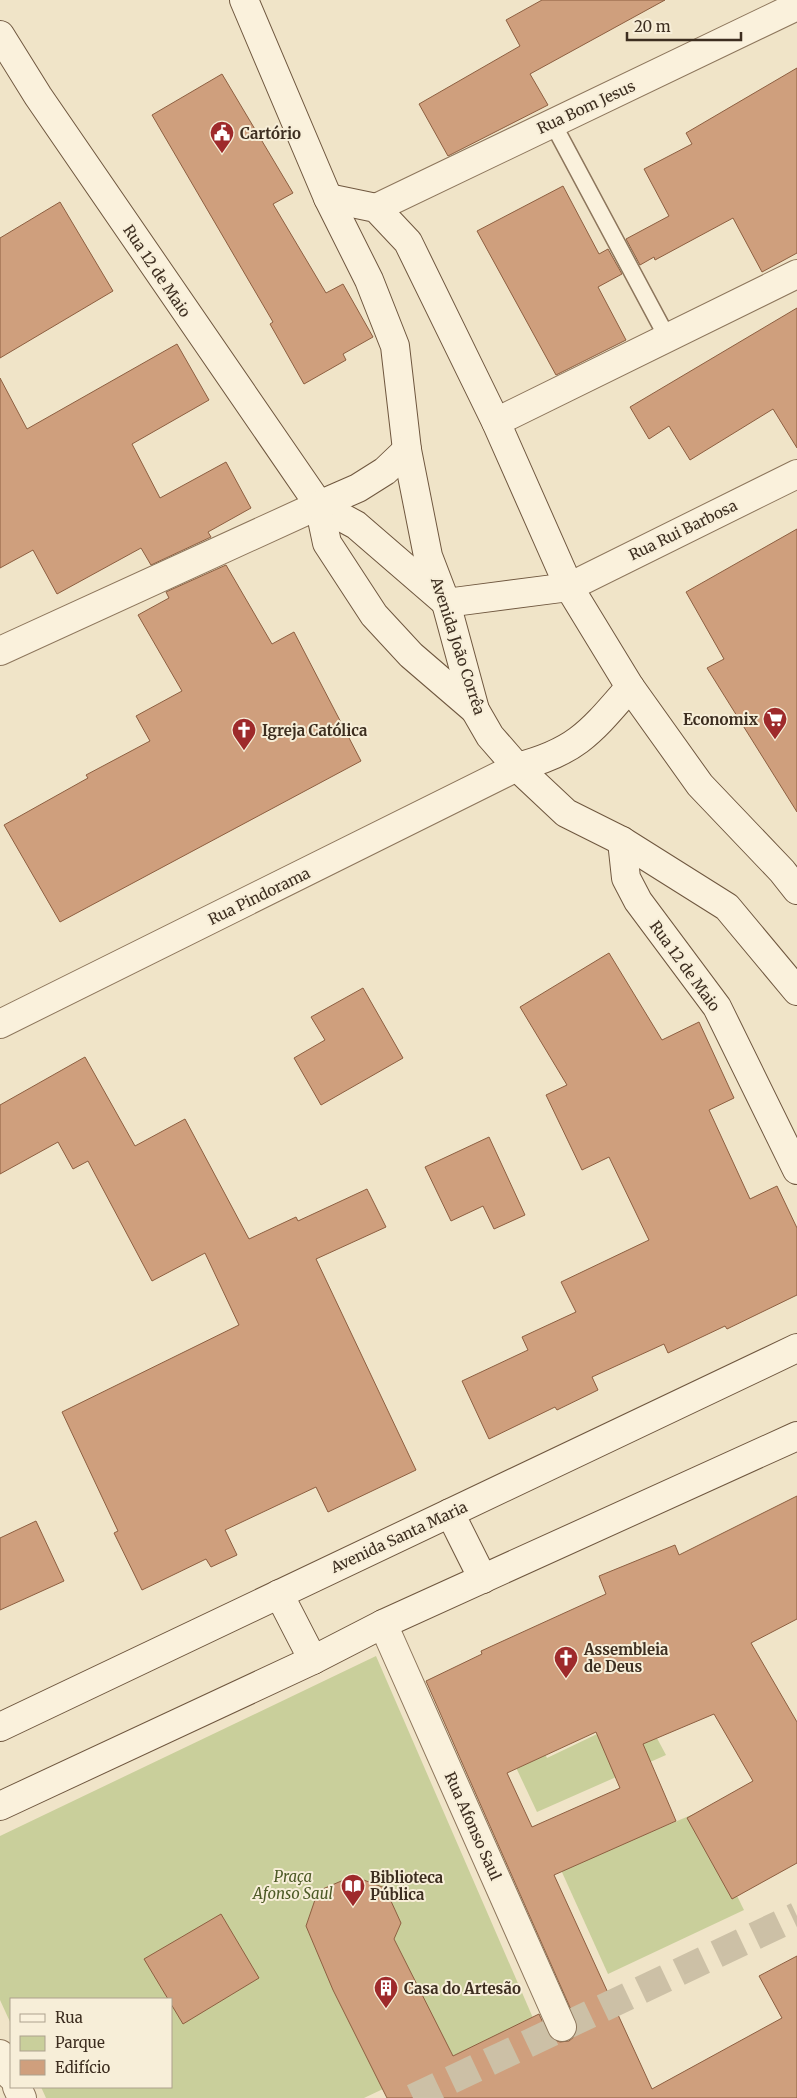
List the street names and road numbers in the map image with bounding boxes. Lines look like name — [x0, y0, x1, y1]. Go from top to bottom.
street label: Rua Bom Jesus — [534, 76, 638, 138]
street label: Rua 12 de Maio — [119, 221, 195, 321]
street label: Rua Rui Barbosa — [626, 496, 740, 564]
street label: Avenida João Corrêa — [427, 574, 489, 717]
street label: Rua Pindorama — [205, 863, 313, 929]
street label: Rua 12 de Maio — [646, 917, 724, 1015]
street label: Avenida Santa Maria — [327, 1497, 470, 1577]
street label: Rua Afonso Saul — [441, 1769, 506, 1884]

